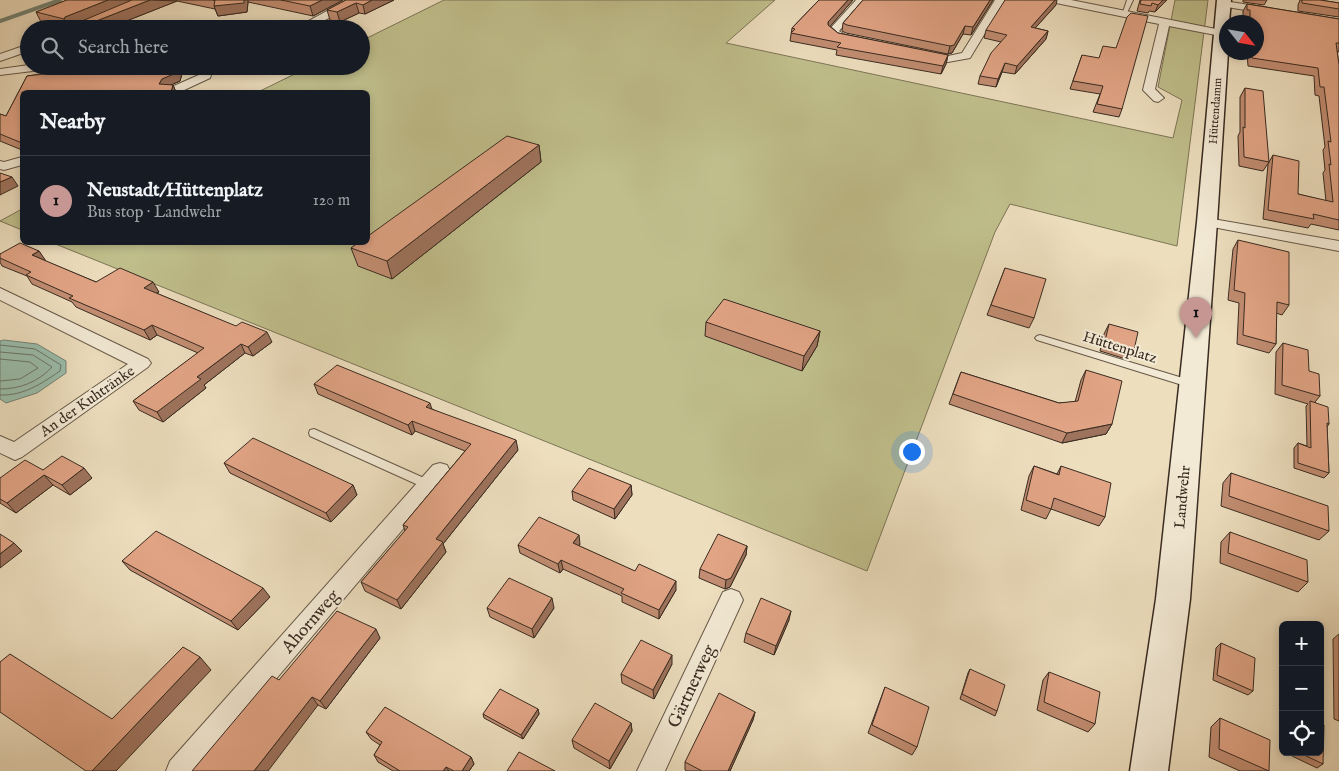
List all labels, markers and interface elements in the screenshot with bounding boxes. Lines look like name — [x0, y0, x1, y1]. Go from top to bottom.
north arrow — [1219, 15, 1264, 60]
search box — [20, 20, 370, 75]
icon: search — [38, 34, 66, 62]
text: Search here — [78, 36, 169, 60]
street label: Hüttendamm — [1206, 77, 1225, 145]
text: Nearby — [40, 109, 105, 136]
text: Neustadt/Hüttenplatz — [87, 179, 263, 203]
text: 1 — [53, 191, 59, 211]
text: 120 m — [313, 191, 350, 211]
text: Bus stop · Landwehr — [87, 203, 221, 223]
pin: 1 — [1180, 297, 1212, 338]
street label: Hüttenplatz — [1081, 327, 1159, 368]
street label: An der Kuhtränke — [35, 362, 139, 442]
your location — [899, 439, 925, 465]
street label: Landwehr — [1170, 464, 1195, 529]
street label: Ahornweg — [277, 585, 345, 659]
map controls — [1279, 621, 1324, 756]
button: + — [1279, 621, 1324, 666]
street label: Gärtnerweg — [663, 641, 722, 732]
button: − — [1279, 666, 1324, 711]
button: locate — [1279, 711, 1324, 756]

